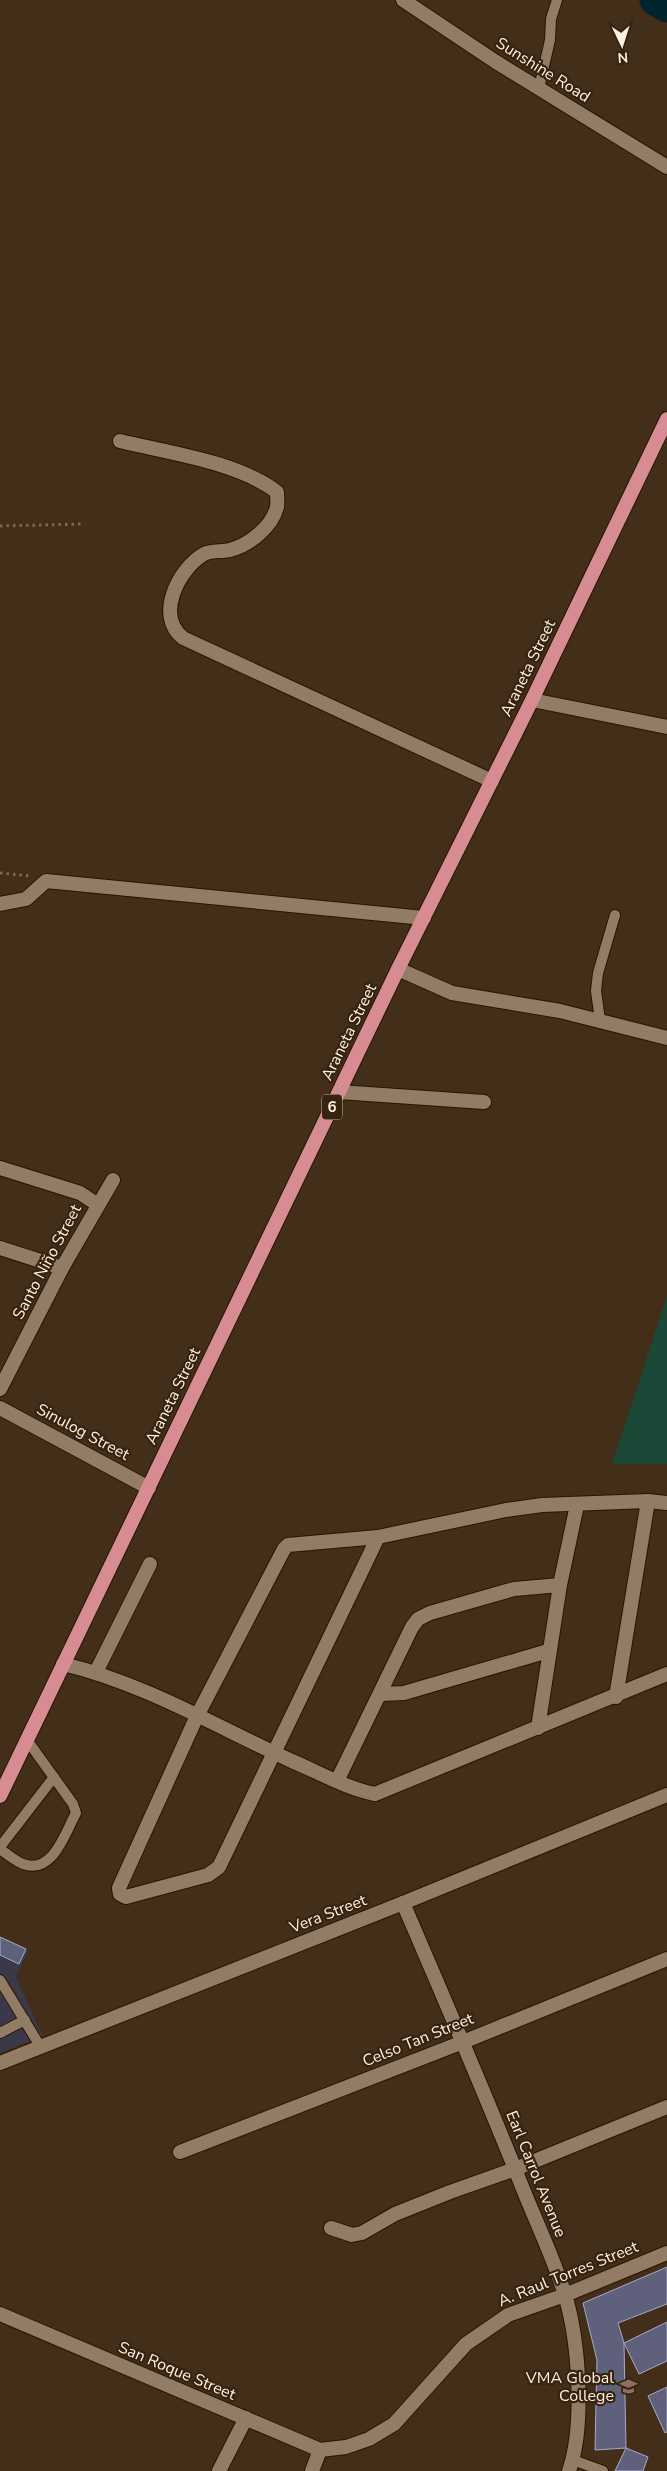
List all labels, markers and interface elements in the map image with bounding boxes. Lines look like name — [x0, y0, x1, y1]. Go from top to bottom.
north arrow — [597, 20, 647, 70]
street label: Sunshine Road — [492, 32, 594, 108]
text: N — [617, 48, 629, 67]
street label: Araneta Street — [495, 616, 561, 720]
street label: Araneta Street — [316, 980, 382, 1084]
road number: 6 — [322, 1094, 342, 1120]
street label: Santo Niño Street — [7, 1200, 87, 1323]
street label: Araneta Street — [140, 1344, 206, 1448]
street label: Sinulog Street — [33, 1398, 134, 1466]
street label: Vera Street — [286, 1889, 370, 1939]
street label: Celso Tan Street — [359, 2008, 477, 2072]
street label: Earl Carrol Avenue — [501, 2107, 571, 2241]
street label: A. Raul Torres Street — [495, 2236, 642, 2312]
street label: San Roque Street — [115, 2336, 239, 2406]
place label: VMA Global College — [525, 2367, 614, 2407]
school or university icon: VMA Global College — [618, 2377, 638, 2397]

